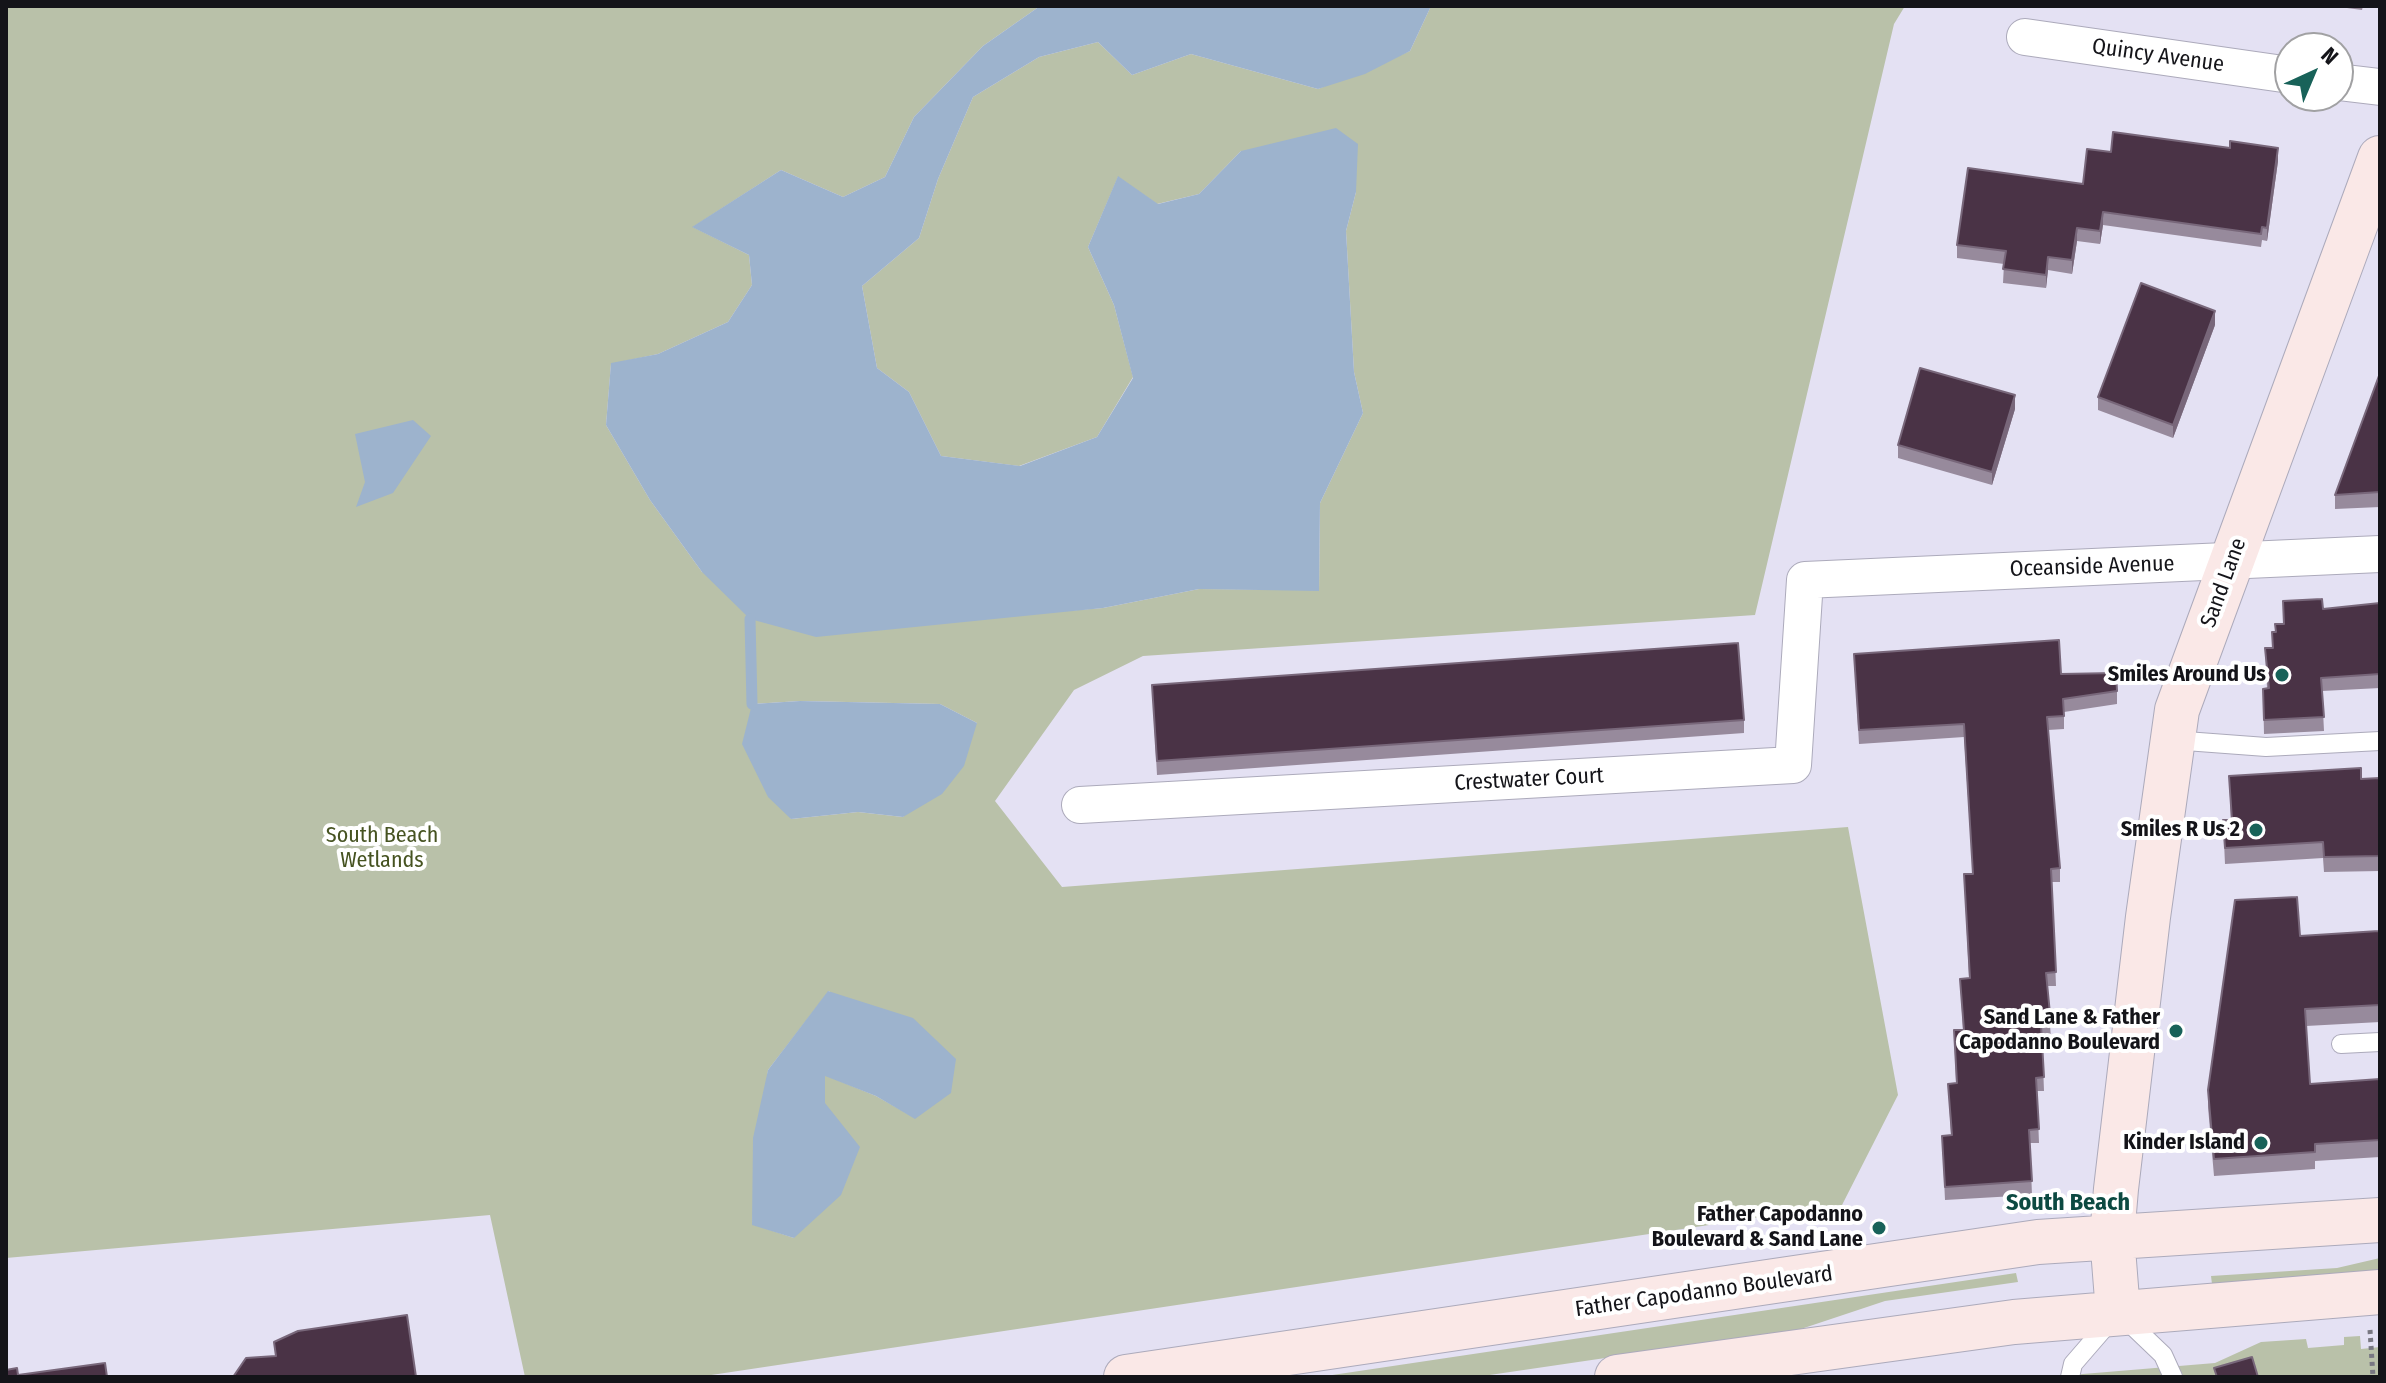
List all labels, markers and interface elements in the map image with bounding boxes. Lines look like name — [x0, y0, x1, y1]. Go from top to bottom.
north arrow — [2274, 32, 2354, 112]
street label: Quincy Avenue — [2090, 34, 2226, 78]
text: N — [2316, 42, 2344, 70]
street label: Sand Lane — [2196, 535, 2252, 631]
street label: Oceanside Avenue — [2009, 551, 2175, 583]
place label: Smiles Around Us — [2108, 662, 2266, 688]
marker: Smiles Around Us — [2273, 666, 2291, 684]
street label: Crestwater Court — [1454, 763, 1604, 797]
place label: Smiles R Us 2 — [2121, 817, 2240, 843]
marker: Smiles R Us 2 — [2247, 821, 2265, 839]
park label: South Beach Wetlands — [326, 823, 438, 874]
place label: Sand Lane & Father Capodanno Boulevard — [1959, 1005, 2160, 1056]
marker: Sand Lane & Father Capodanno Boulevard — [2167, 1022, 2185, 1040]
place label: Kinder Island — [2123, 1130, 2245, 1156]
marker: Kinder Island — [2252, 1134, 2270, 1152]
district label: South Beach — [2006, 1189, 2130, 1217]
place label: Father Capodanno Boulevard & Sand Lane — [1652, 1202, 1863, 1254]
marker: Father Capodanno Boulevard & Sand Lane — [1870, 1219, 1888, 1237]
street label: Father Capodanno Boulevard — [1574, 1261, 1834, 1323]

